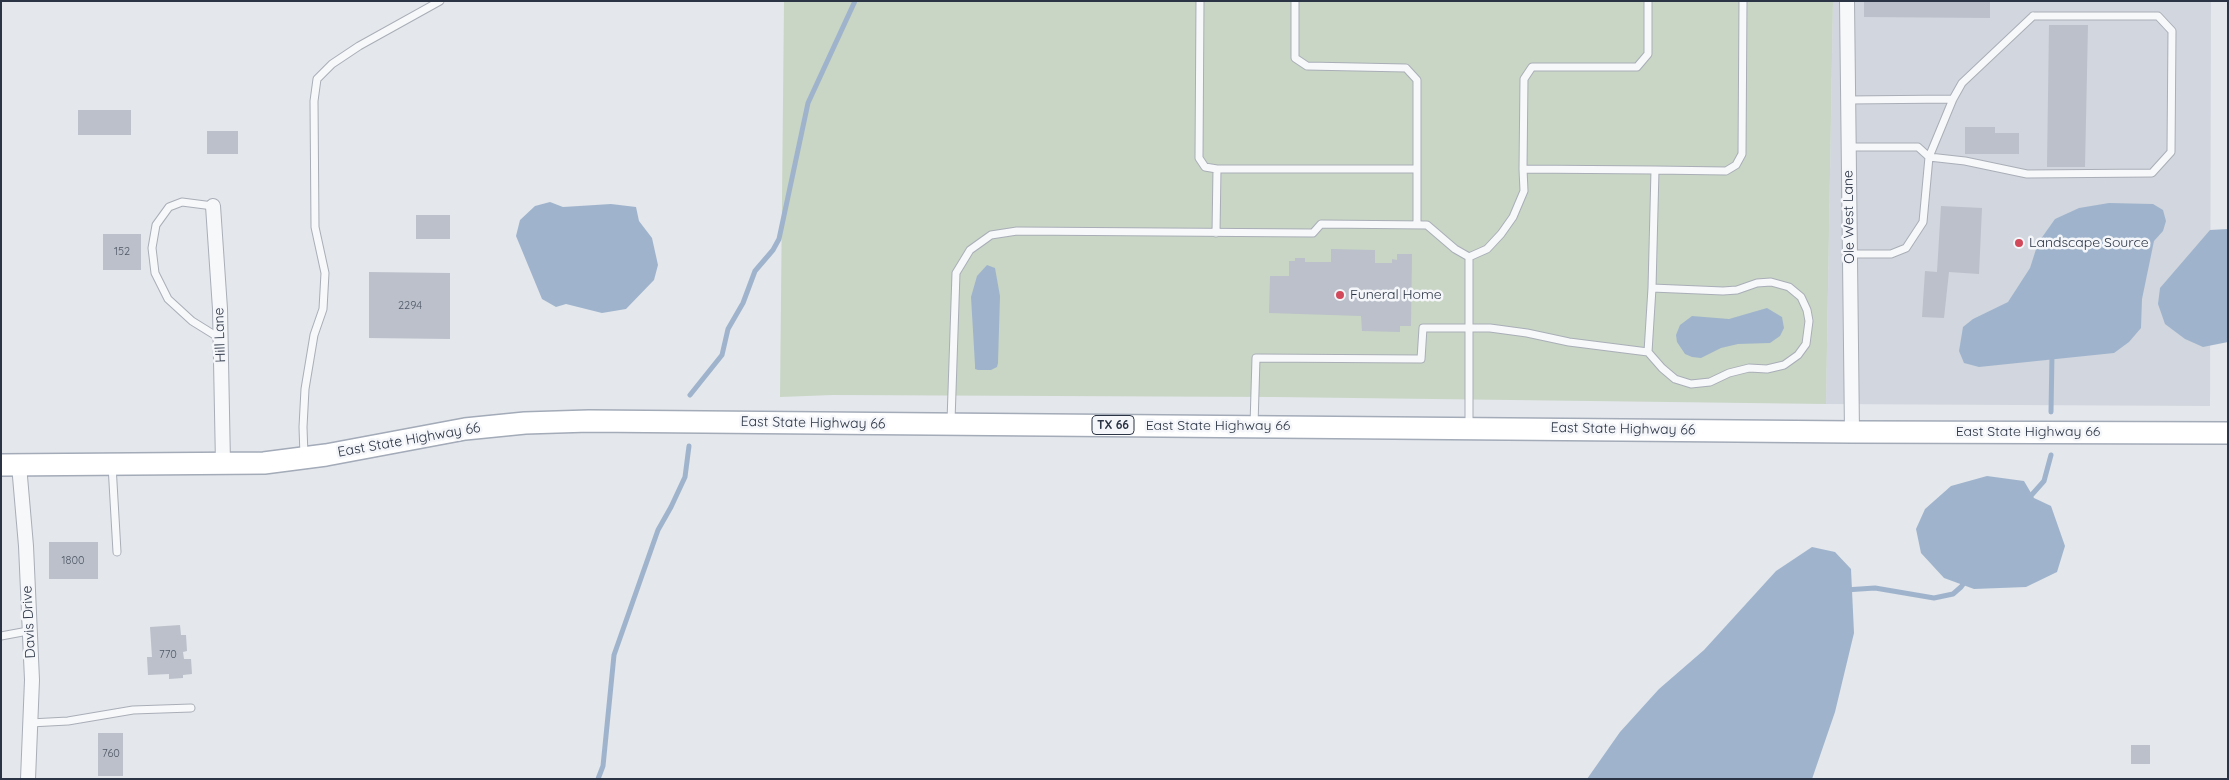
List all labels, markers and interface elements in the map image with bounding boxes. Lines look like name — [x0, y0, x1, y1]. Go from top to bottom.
street label: Ole West Lane — [1840, 170, 1858, 264]
place label: Landscape Source — [2029, 235, 2149, 251]
marker: Landscape Source — [2013, 237, 2025, 249]
house number: 152 — [114, 245, 130, 259]
place label: Funeral Home — [1350, 287, 1442, 303]
marker: Funeral Home — [1334, 289, 1346, 301]
house number: 2294 — [398, 299, 422, 313]
street label: Hill Lane — [211, 307, 229, 363]
street label: East State Highway 66 — [740, 413, 886, 433]
road number: TX 66 — [1092, 416, 1134, 434]
street label: East State Highway 66 — [1146, 418, 1290, 434]
street label: East State Highway 66 — [336, 419, 482, 461]
street label: East State Highway 66 — [1550, 419, 1696, 439]
street label: East State Highway 66 — [1956, 424, 2100, 440]
house number: 1800 — [61, 554, 85, 568]
street label: Davis Drive — [19, 585, 39, 659]
house number: 770 — [159, 648, 177, 662]
house number: 760 — [102, 747, 120, 761]

